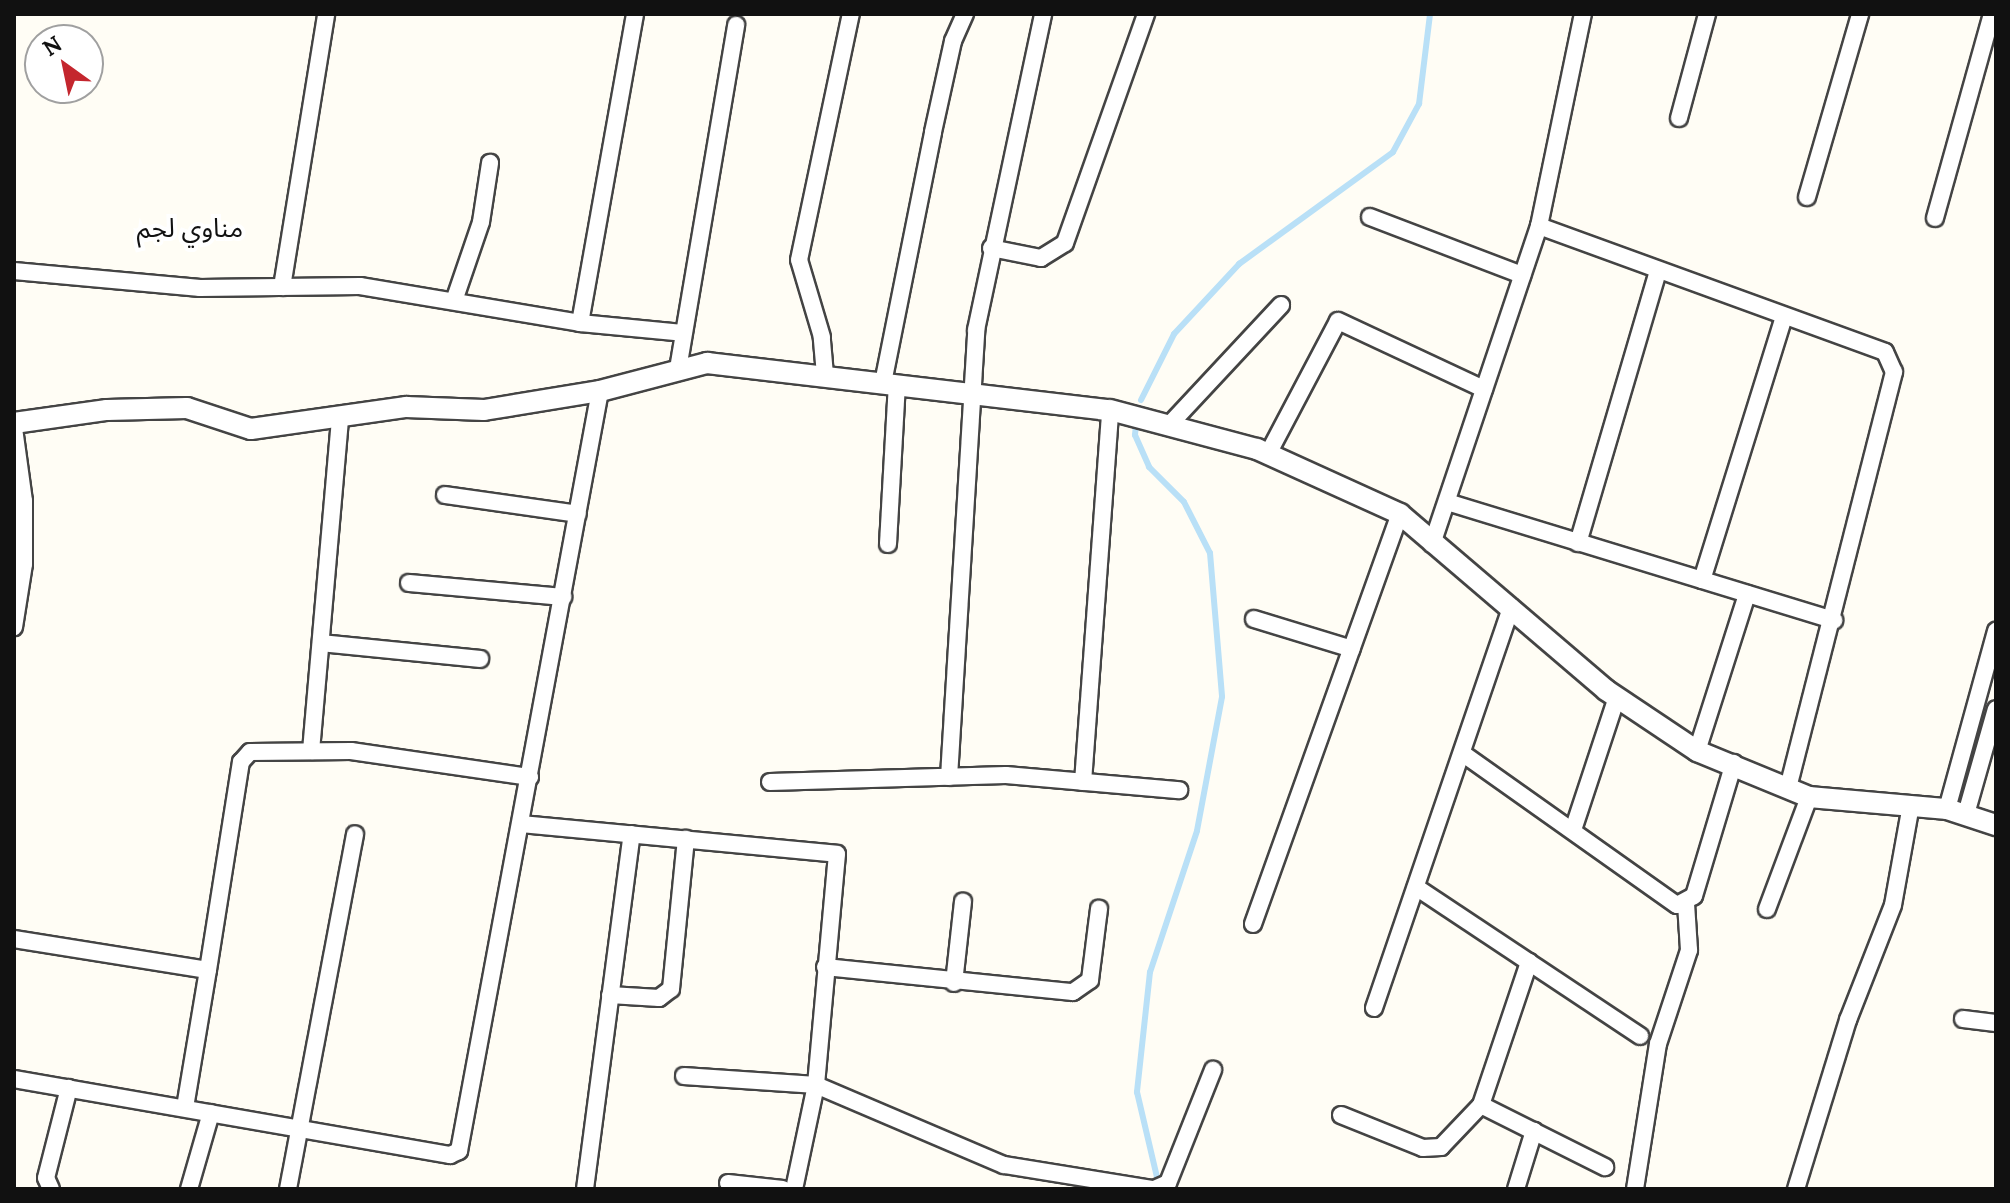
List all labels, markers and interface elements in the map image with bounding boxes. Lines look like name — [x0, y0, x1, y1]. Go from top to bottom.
north arrow — [24, 24, 104, 104]
text: N — [37, 29, 67, 62]
district label: مناوي لجم — [137, 212, 243, 244]

